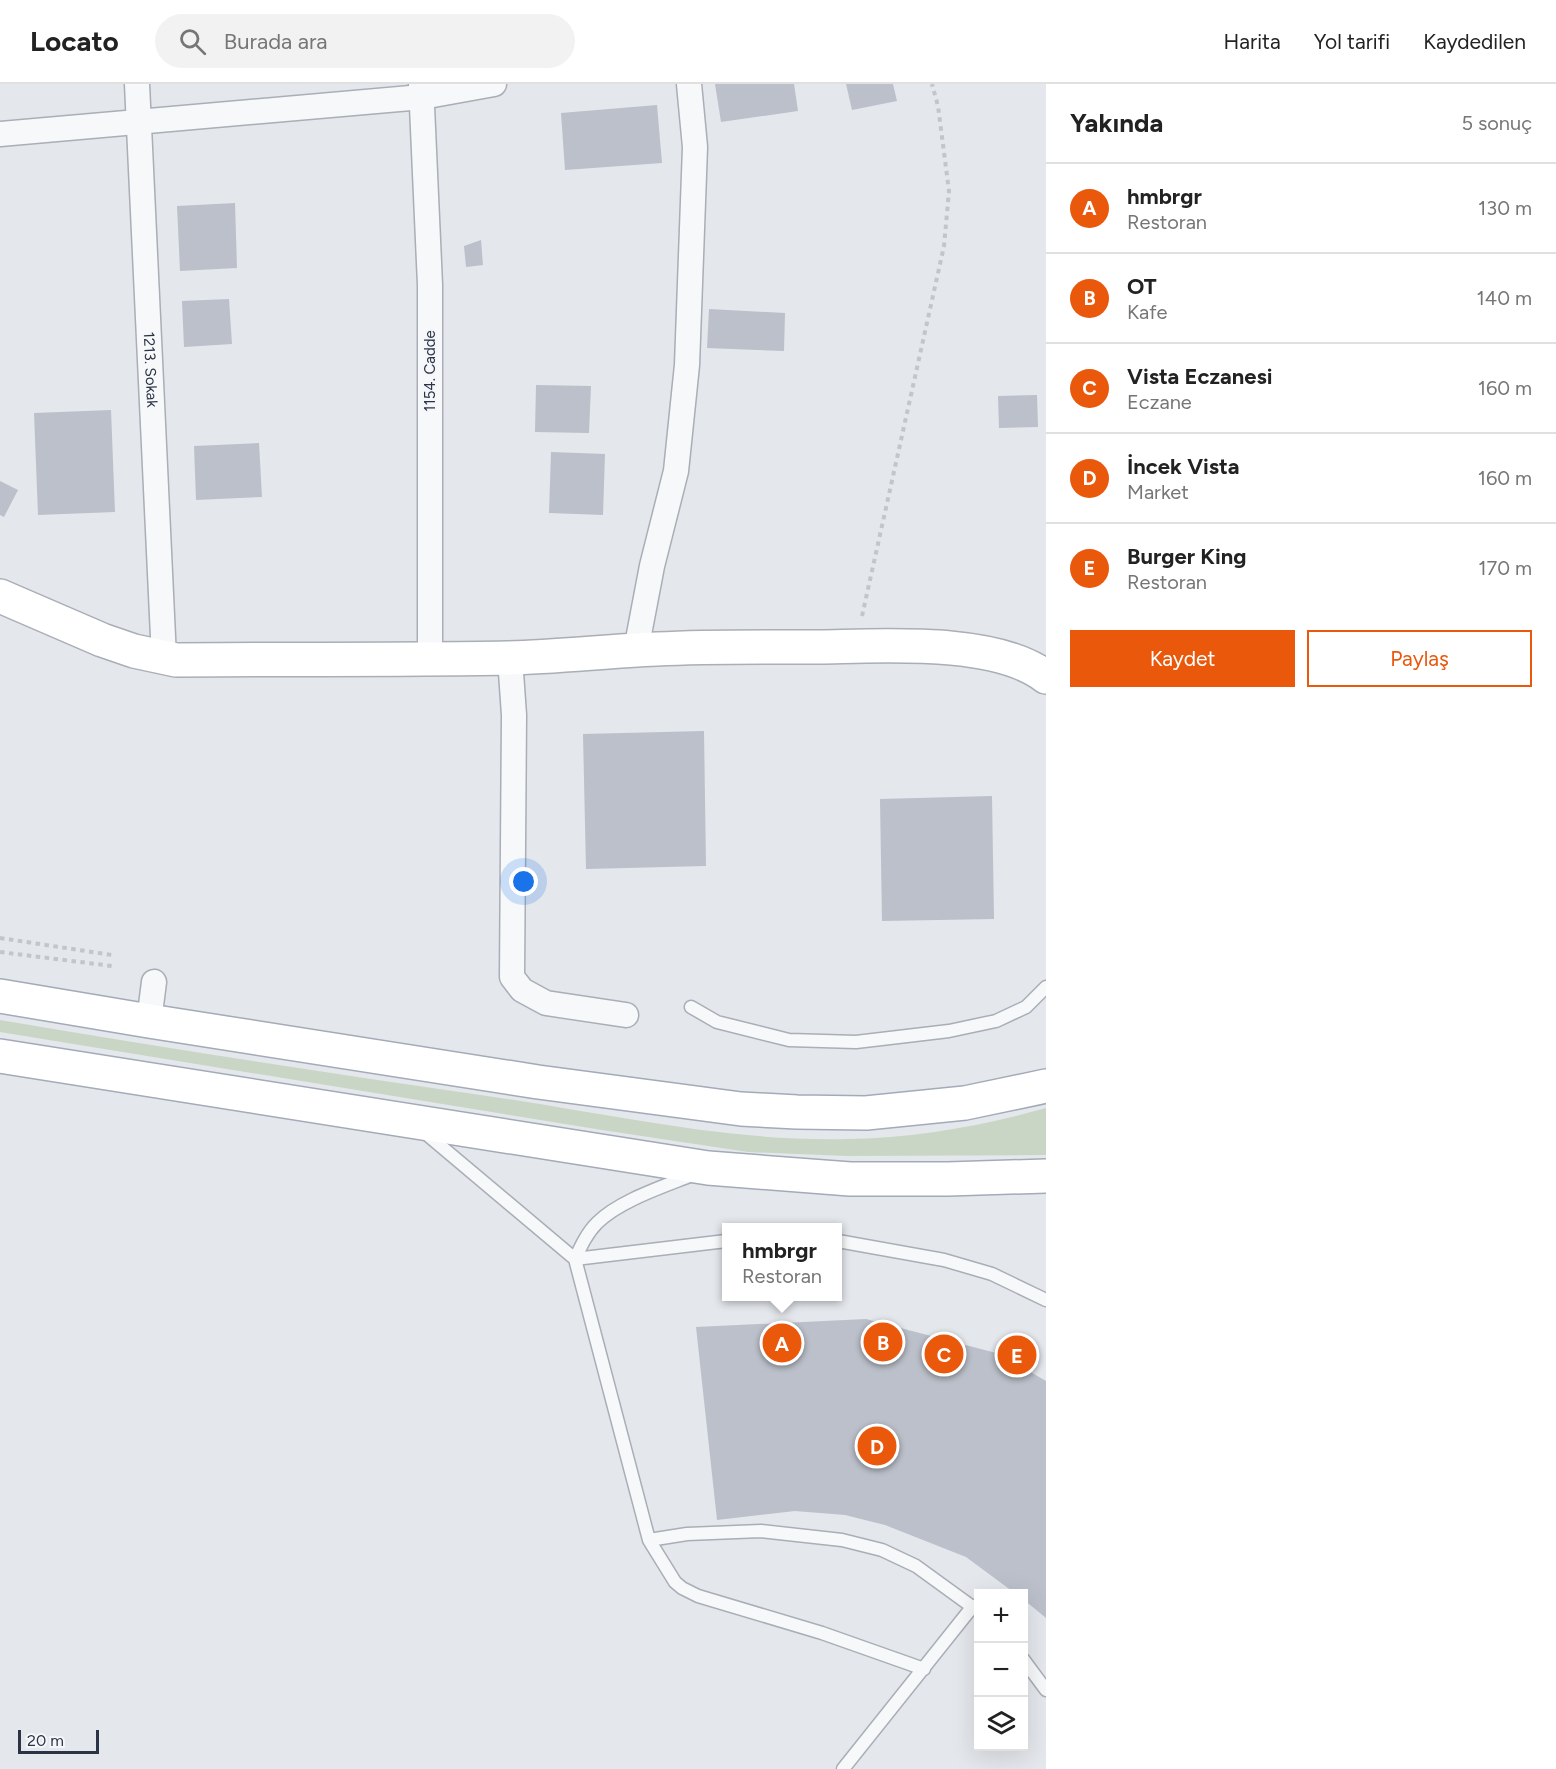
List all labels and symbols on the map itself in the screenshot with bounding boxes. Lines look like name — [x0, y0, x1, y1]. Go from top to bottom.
street label: 1154. Cadde — [421, 330, 439, 412]
street label: 1213. Sokak — [140, 331, 161, 409]
your location — [509, 867, 538, 896]
pin: A — [762, 1320, 802, 1366]
pin: B — [864, 1320, 902, 1364]
pin: C — [924, 1332, 964, 1376]
pin: E — [998, 1332, 1036, 1378]
pin: D — [858, 1424, 896, 1468]
scale bar — [18, 1727, 99, 1754]

